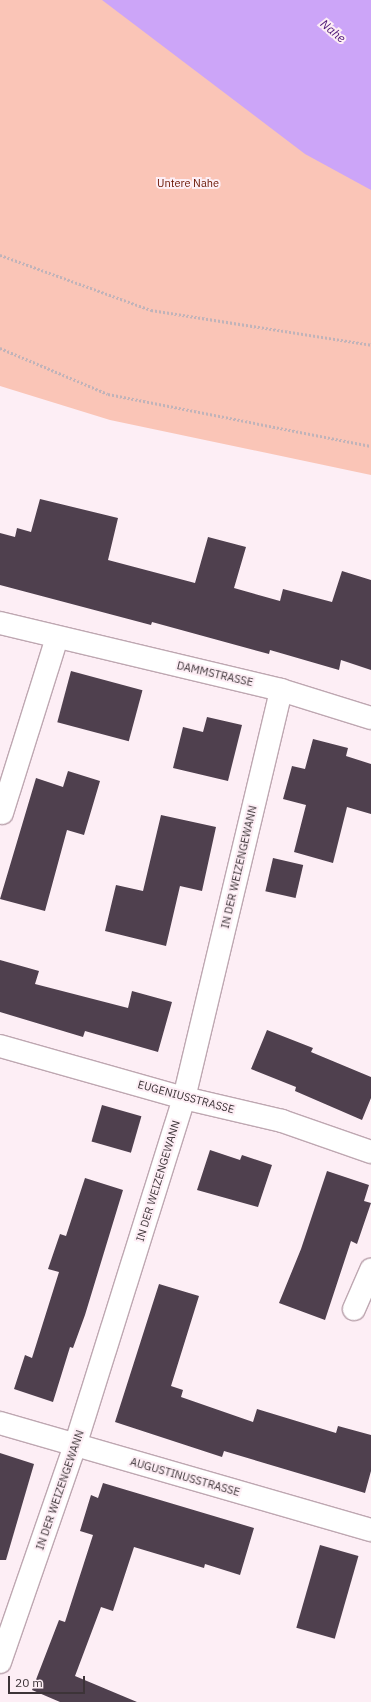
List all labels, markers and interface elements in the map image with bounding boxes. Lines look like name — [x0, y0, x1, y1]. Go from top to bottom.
water label: Nahe — [318, 16, 348, 46]
park label: Untere Nahe — [157, 176, 219, 190]
street label: DAMMSTRASSE — [176, 659, 254, 689]
street label: IN DER WEIZENGEWANN — [218, 804, 260, 930]
street label: EUGENIUSSTRASSE — [136, 1078, 236, 1116]
street label: IN DER WEIZENGEWANN — [133, 1119, 183, 1243]
street label: IN DER WEIZENGEWANN — [33, 1428, 87, 1552]
street label: AUGUSTINUSSTRASSE — [129, 1455, 241, 1499]
scale bar — [10, 1668, 87, 1694]
text: 20 m — [15, 1675, 43, 1690]

